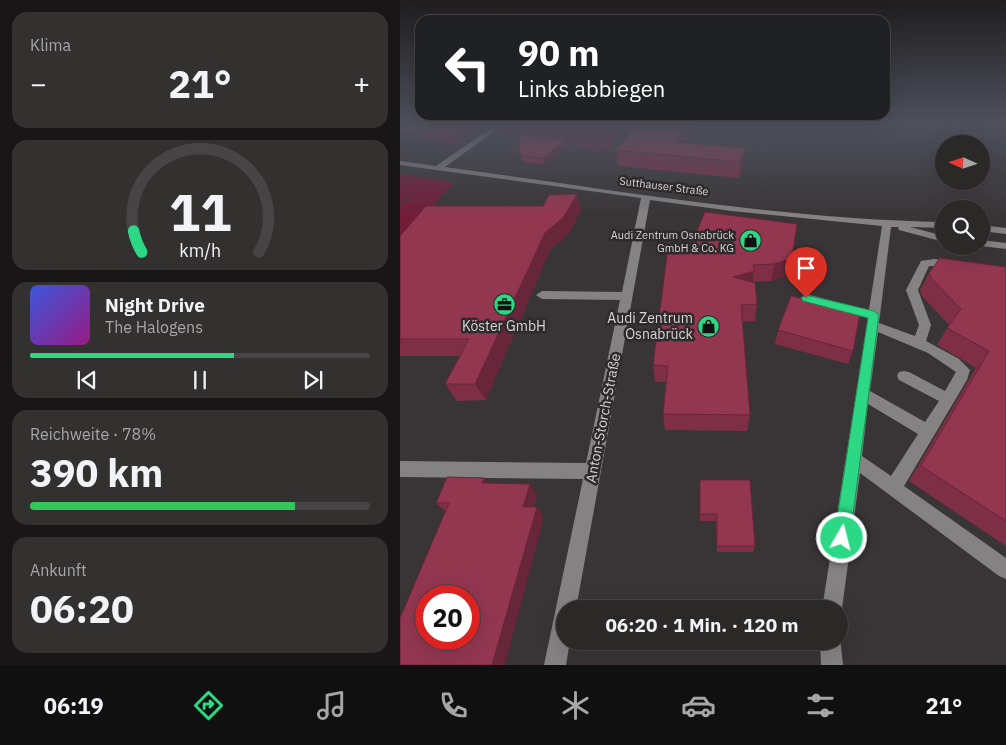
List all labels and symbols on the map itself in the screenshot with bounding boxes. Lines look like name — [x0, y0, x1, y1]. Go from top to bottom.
north arrow — [935, 135, 990, 190]
street label: Sutthauser Straße — [619, 174, 709, 198]
place label: Audi Zentrum Osnabrück GmbH & Co. KG — [611, 228, 734, 255]
shop icon: Audi Zentrum Osnabrück GmbH & Co. KG — [738, 229, 762, 253]
pin — [785, 247, 827, 298]
office icon: Köster GmbH — [492, 292, 516, 316]
place label: Audi Zentrum Osnabrück — [607, 309, 694, 343]
shop icon: Audi Zentrum Osnabrück — [697, 314, 721, 338]
place label: Köster GmbH — [462, 317, 546, 335]
street label: Anton-Storch-Straße — [582, 352, 624, 484]
position arrow — [815, 511, 867, 563]
speed limit sign: 20 — [415, 585, 480, 650]

